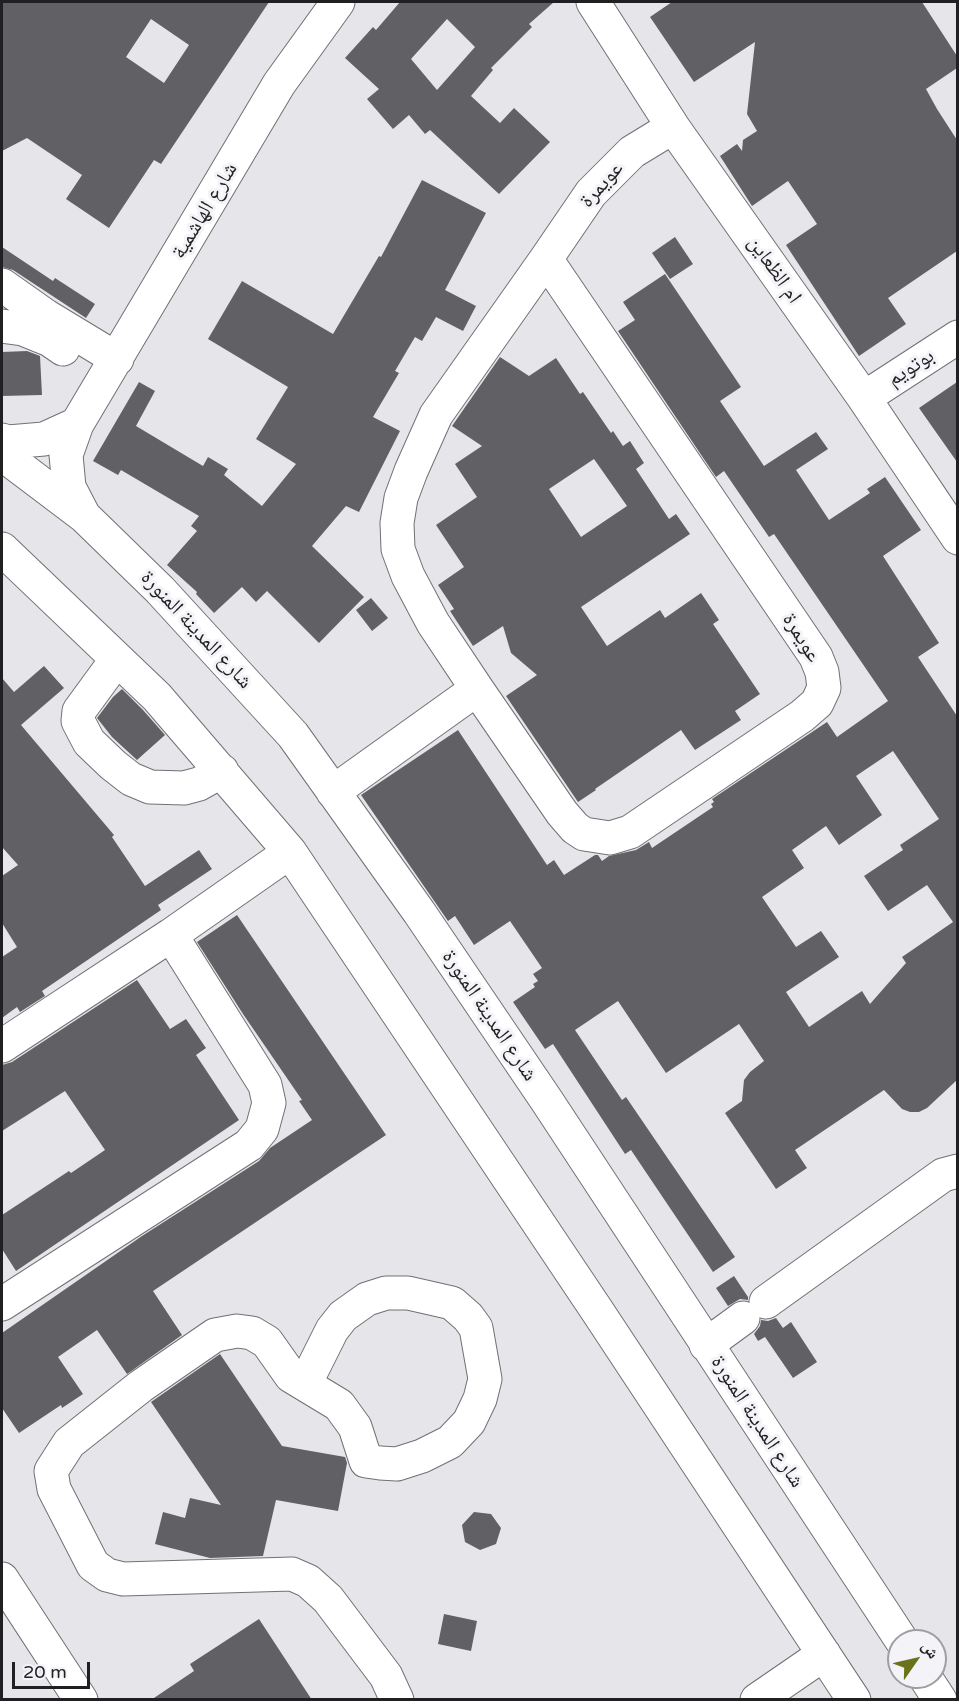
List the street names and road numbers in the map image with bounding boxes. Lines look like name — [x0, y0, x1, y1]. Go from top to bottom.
street label: عويمرة — [575, 157, 629, 213]
street label: شارع الهاشمية — [166, 158, 244, 264]
street label: ام الظعاين — [742, 231, 806, 309]
street label: بوتويم — [883, 344, 939, 392]
street label: شارع المدينة المنورة — [135, 566, 257, 694]
street label: عويمرة — [776, 609, 826, 667]
street label: شارع المدينة المنورة — [436, 946, 542, 1086]
street label: شارع المدينة المنورة — [705, 1351, 809, 1493]

